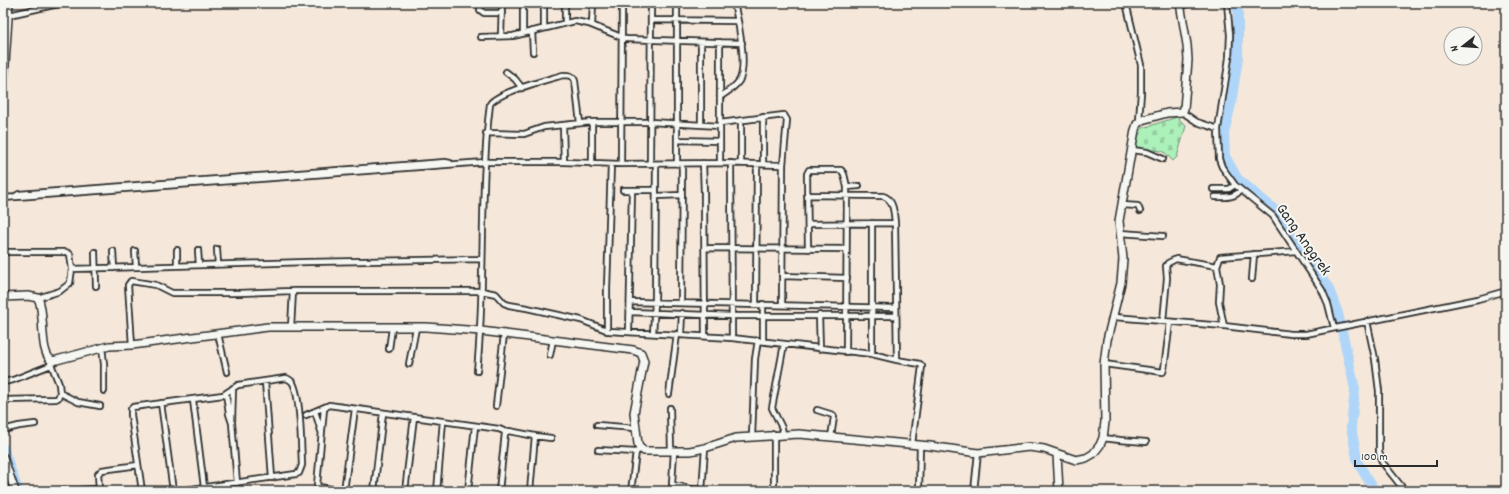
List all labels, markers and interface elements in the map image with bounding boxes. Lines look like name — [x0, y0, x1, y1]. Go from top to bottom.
north arrow — [1443, 26, 1483, 66]
text: N — [1447, 43, 1464, 53]
street label: Gang Anggrek — [1270, 199, 1336, 281]
scale bar — [1355, 442, 1437, 468]
text: 100 m — [1361, 449, 1388, 466]

